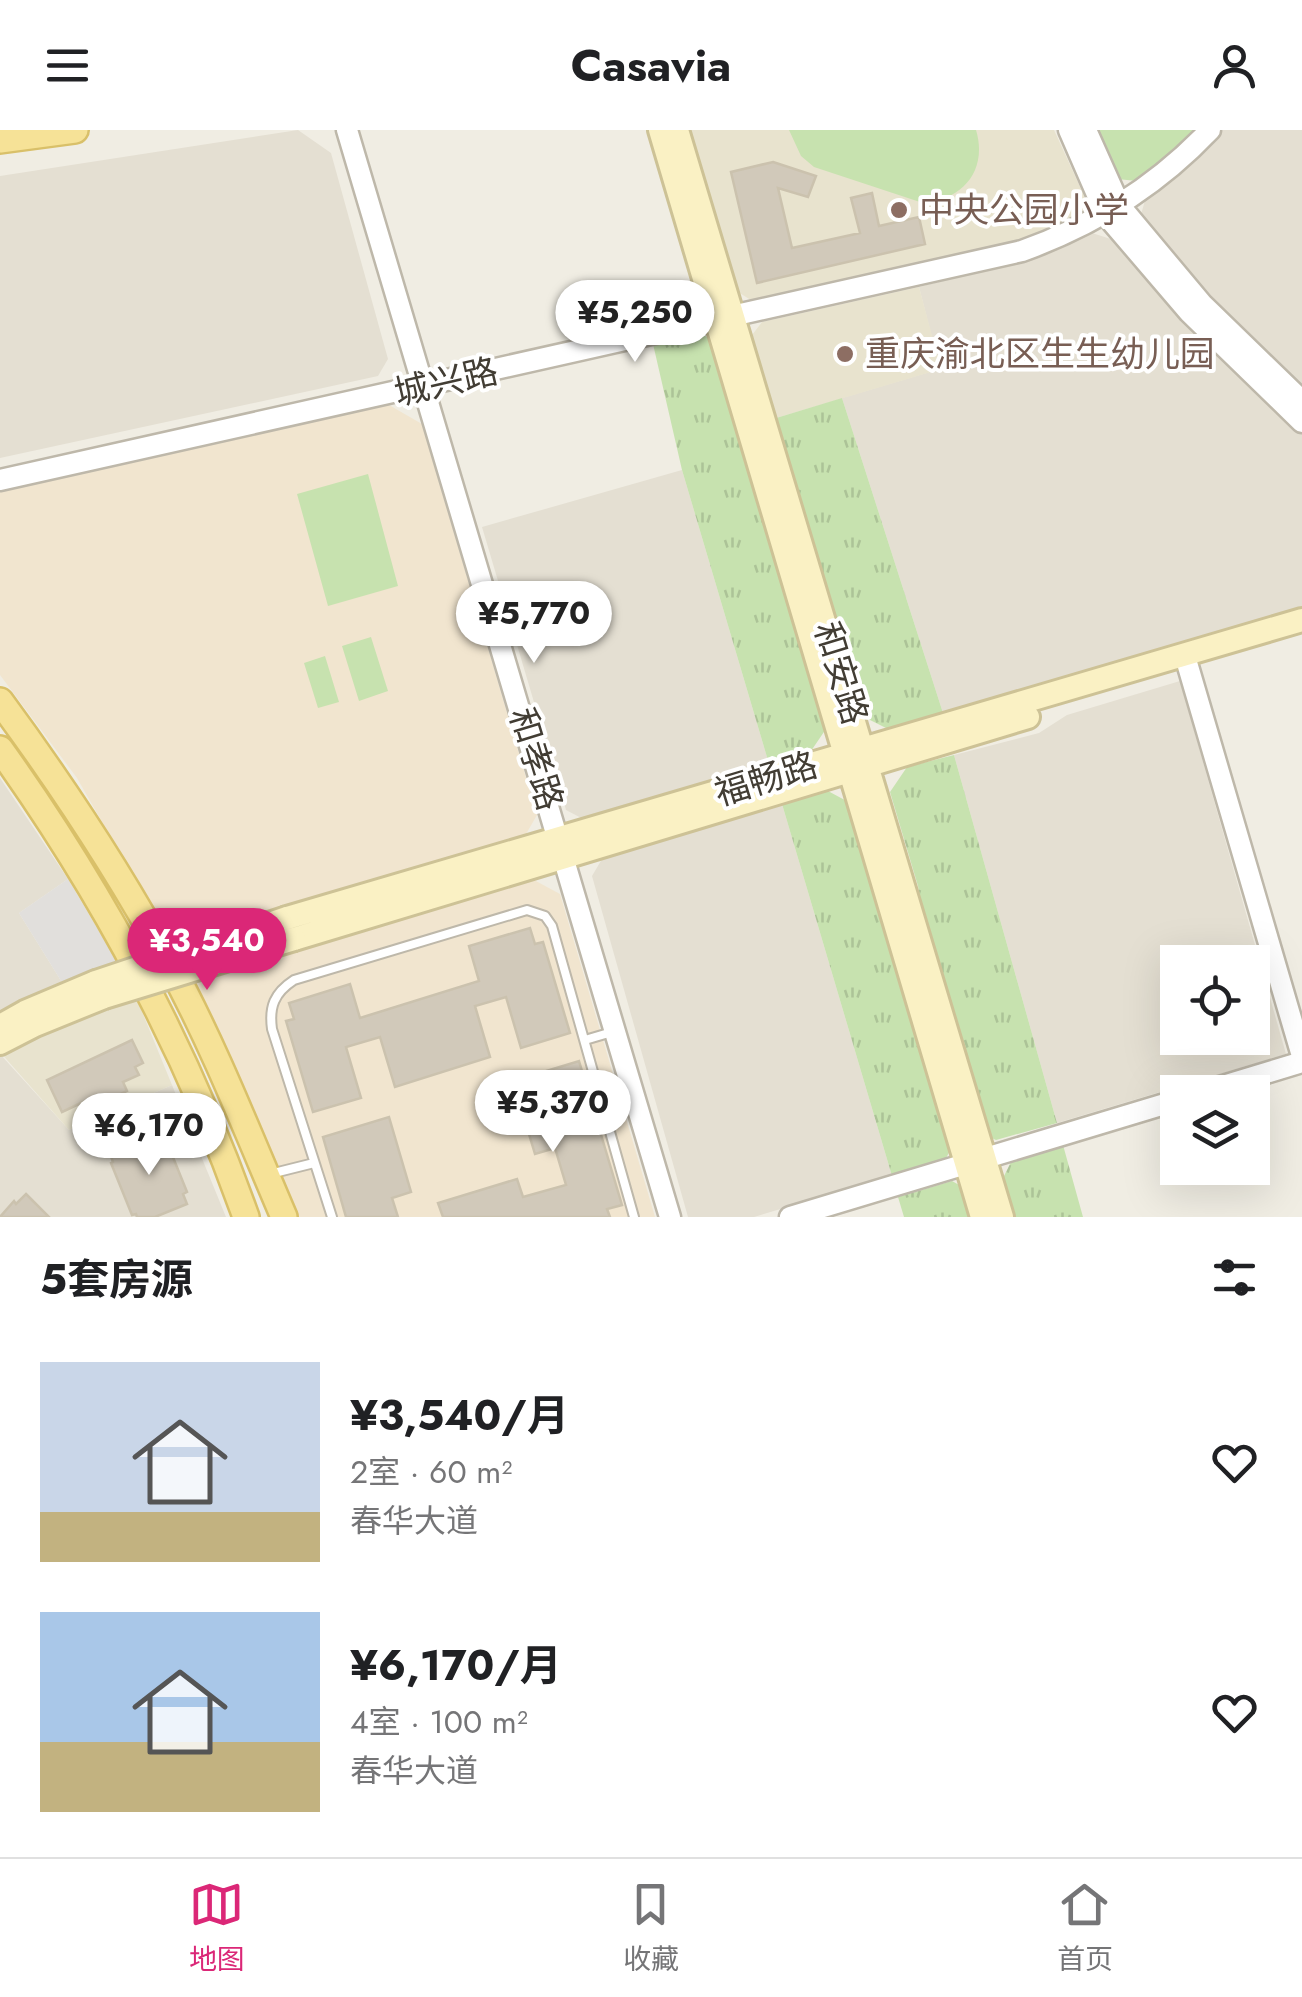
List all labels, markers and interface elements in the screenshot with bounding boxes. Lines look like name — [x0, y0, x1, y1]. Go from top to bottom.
text: Casavia — [571, 33, 731, 98]
icon: menu — [40, 38, 95, 93]
icon: person — [1207, 38, 1262, 93]
place label: 中央公园小学 — [919, 185, 1129, 235]
marker: 中央公园小学 — [888, 199, 910, 221]
pin: ¥5,250 — [554, 280, 716, 365]
text: ¥5,250 — [577, 289, 693, 335]
place label: 重庆渝北区生生幼儿园 — [865, 329, 1215, 379]
marker: 重庆渝北区生生幼儿园 — [834, 343, 856, 365]
street label: 城兴路 — [389, 346, 503, 418]
pin: ¥5,770 — [453, 581, 615, 666]
text: ¥5,770 — [478, 590, 590, 636]
street label: 和安路 — [802, 615, 880, 731]
street label: 和孝路 — [497, 701, 575, 817]
street label: 福畅路 — [708, 740, 824, 818]
pin: ¥3,540 — [126, 908, 288, 993]
text: ¥3,540 — [149, 917, 265, 963]
map controls — [1160, 945, 1270, 1185]
button: locate — [1160, 945, 1270, 1055]
pin: ¥5,370 — [472, 1070, 634, 1155]
button: layers — [1160, 1075, 1270, 1185]
text: ¥5,370 — [497, 1079, 609, 1125]
pin: ¥6,170 — [68, 1093, 230, 1178]
text: ¥6,170 — [94, 1102, 204, 1148]
text: 5套房源 — [40, 1249, 193, 1310]
icon: filters — [1207, 1250, 1262, 1305]
text: ¥3,540/月 — [350, 1385, 569, 1446]
icon: home — [120, 1402, 240, 1522]
icon: heart — [1207, 1435, 1262, 1490]
text: 2室 · 60 m² — [350, 1449, 512, 1495]
text: 春华大道 — [350, 1498, 478, 1544]
text: ¥6,170/月 — [350, 1635, 562, 1696]
icon: home — [120, 1652, 240, 1772]
icon: heart — [1207, 1685, 1262, 1740]
text: 4室 · 100 m² — [350, 1699, 528, 1745]
text: 春华大道 — [350, 1748, 478, 1794]
tab: 地图 — [189, 1877, 245, 1980]
tab: 收藏 — [623, 1877, 679, 1980]
tab: 首页 — [1057, 1877, 1113, 1980]

